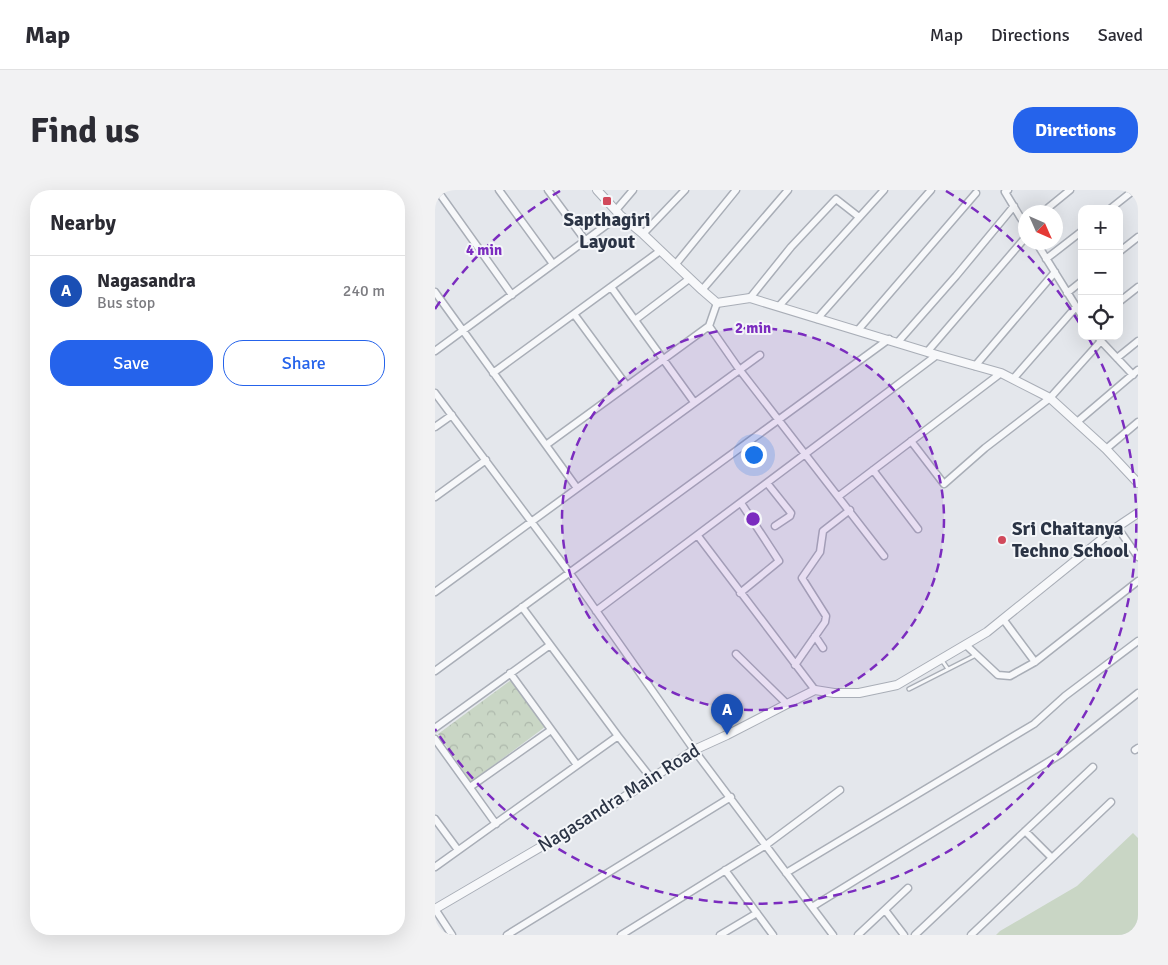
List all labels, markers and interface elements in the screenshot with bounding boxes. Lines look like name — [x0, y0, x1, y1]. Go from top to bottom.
text: Map — [25, 20, 70, 50]
text: Map — [930, 24, 963, 46]
text: Directions — [991, 24, 1070, 46]
text: Saved — [1098, 24, 1143, 46]
button: Directions — [1013, 107, 1138, 153]
text: Find us — [30, 109, 140, 152]
marker: Sapthagiri Layout — [601, 195, 613, 207]
north arrow — [1018, 205, 1063, 250]
map controls — [1078, 205, 1123, 340]
button: + — [1078, 205, 1123, 250]
place label: Sapthagiri Layout — [563, 208, 651, 254]
text: Nearby — [50, 210, 116, 236]
text: 4 min — [466, 241, 502, 259]
button: − — [1078, 250, 1123, 295]
text: Nagasandra — [97, 269, 196, 293]
text: A — [61, 281, 71, 301]
text: 240 m — [343, 281, 385, 301]
text: Bus stop — [97, 293, 155, 313]
button: locate — [1078, 295, 1123, 340]
text: 2 min — [735, 319, 771, 337]
button: Save — [50, 340, 213, 386]
button: Share — [223, 340, 385, 386]
your location — [741, 442, 767, 468]
centre of rings — [744, 510, 762, 528]
place label: Sri Chaitanya Techno School — [1012, 517, 1129, 563]
marker: Sri Chaitanya Techno School — [996, 534, 1008, 546]
pin: A — [711, 694, 743, 735]
street label: Nagasandra Main Road — [534, 738, 704, 858]

